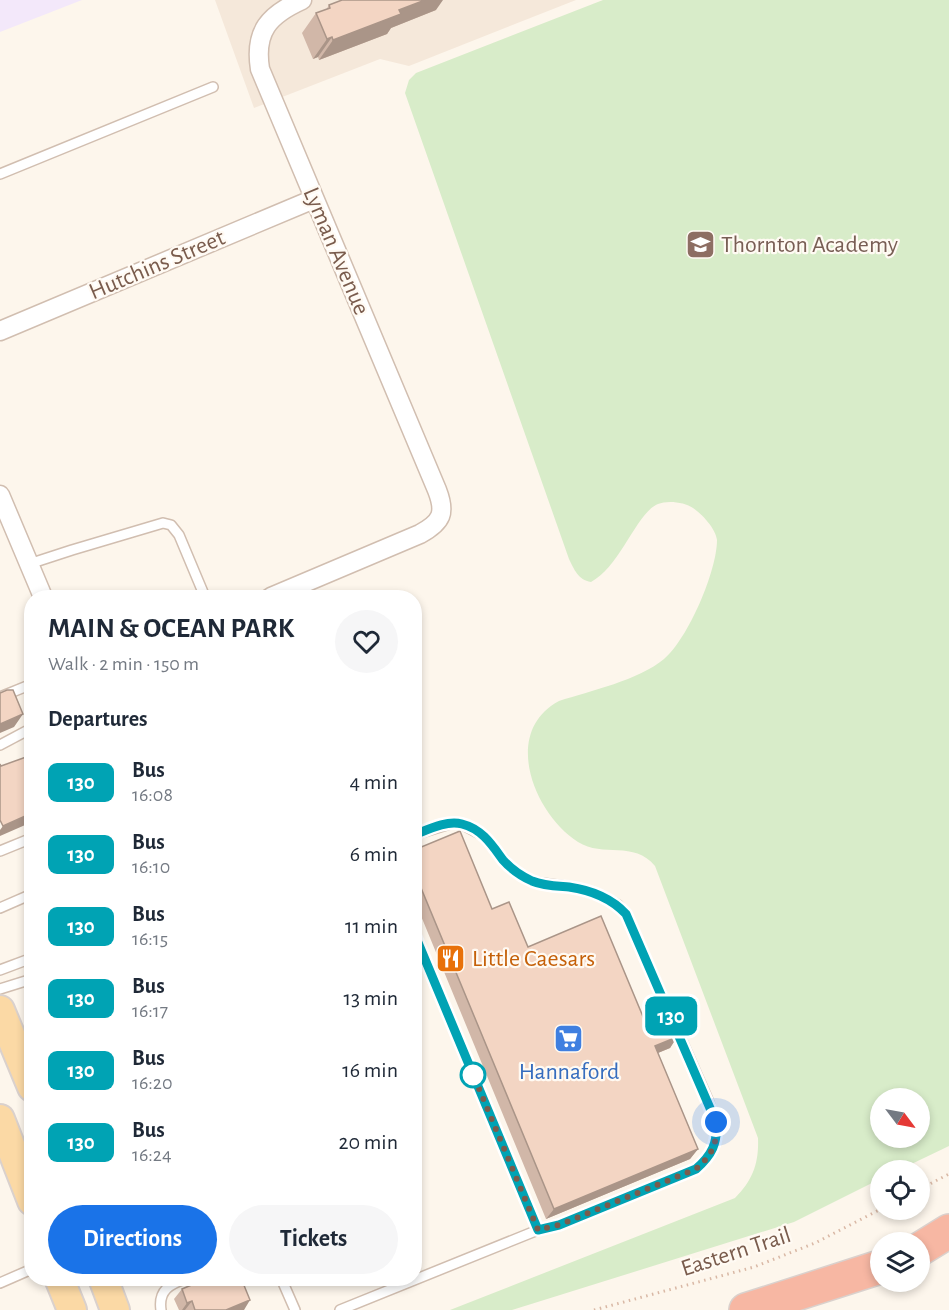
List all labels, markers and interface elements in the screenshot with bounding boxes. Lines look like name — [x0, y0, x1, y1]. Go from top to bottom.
street label: Lyman Avenue — [298, 184, 374, 318]
street label: Hutchins Street — [86, 225, 229, 304]
school or university icon: Thornton Academy — [684, 229, 716, 261]
place label: Thornton Academy — [721, 233, 898, 257]
button: heart — [335, 610, 398, 673]
text: MAIN & OCEAN PARK — [48, 615, 294, 643]
text: Walk · 2 min · 150 m — [48, 654, 199, 674]
text: Departures — [48, 708, 148, 730]
text: Bus — [132, 759, 165, 781]
text: 4 min — [350, 771, 398, 793]
text: 130 — [67, 772, 95, 793]
text: 16:08 — [132, 785, 173, 805]
text: Bus — [132, 831, 165, 853]
text: 6 min — [350, 843, 398, 865]
text: 130 — [67, 844, 95, 865]
text: 16:10 — [132, 857, 170, 877]
text: Bus — [132, 903, 165, 925]
text: 11 min — [345, 915, 398, 937]
text: 130 — [67, 916, 95, 937]
text: 16:15 — [132, 929, 168, 949]
restaurant icon: Little Caesars — [435, 943, 467, 975]
place label: Little Caesars — [472, 947, 595, 971]
text: Bus — [132, 975, 165, 997]
text: 13 min — [343, 987, 398, 1009]
text: 130 — [67, 988, 95, 1009]
line badge: 130 — [636, 996, 706, 1036]
text: 16:17 — [132, 1001, 168, 1021]
text: 130 — [657, 1006, 685, 1027]
supermarket icon: Hannaford — [553, 1023, 585, 1055]
text: Bus — [132, 1047, 165, 1069]
text: 16 min — [342, 1059, 398, 1081]
text: 130 — [67, 1060, 95, 1081]
place label: Hannaford — [519, 1060, 619, 1084]
unlabelled marker — [460, 1062, 486, 1088]
text: 16:20 — [132, 1073, 173, 1093]
north arrow — [870, 1088, 930, 1148]
map controls — [870, 1088, 930, 1292]
your location — [701, 1107, 731, 1137]
text: Bus — [132, 1119, 165, 1141]
text: 20 min — [338, 1131, 398, 1153]
text: 130 — [67, 1132, 95, 1153]
text: 16:24 — [132, 1145, 172, 1165]
button: locate — [870, 1160, 930, 1220]
button: Directions — [48, 1205, 217, 1274]
button: Tickets — [229, 1205, 398, 1274]
street label: Eastern Trail — [678, 1223, 794, 1281]
button: layers — [870, 1232, 930, 1292]

